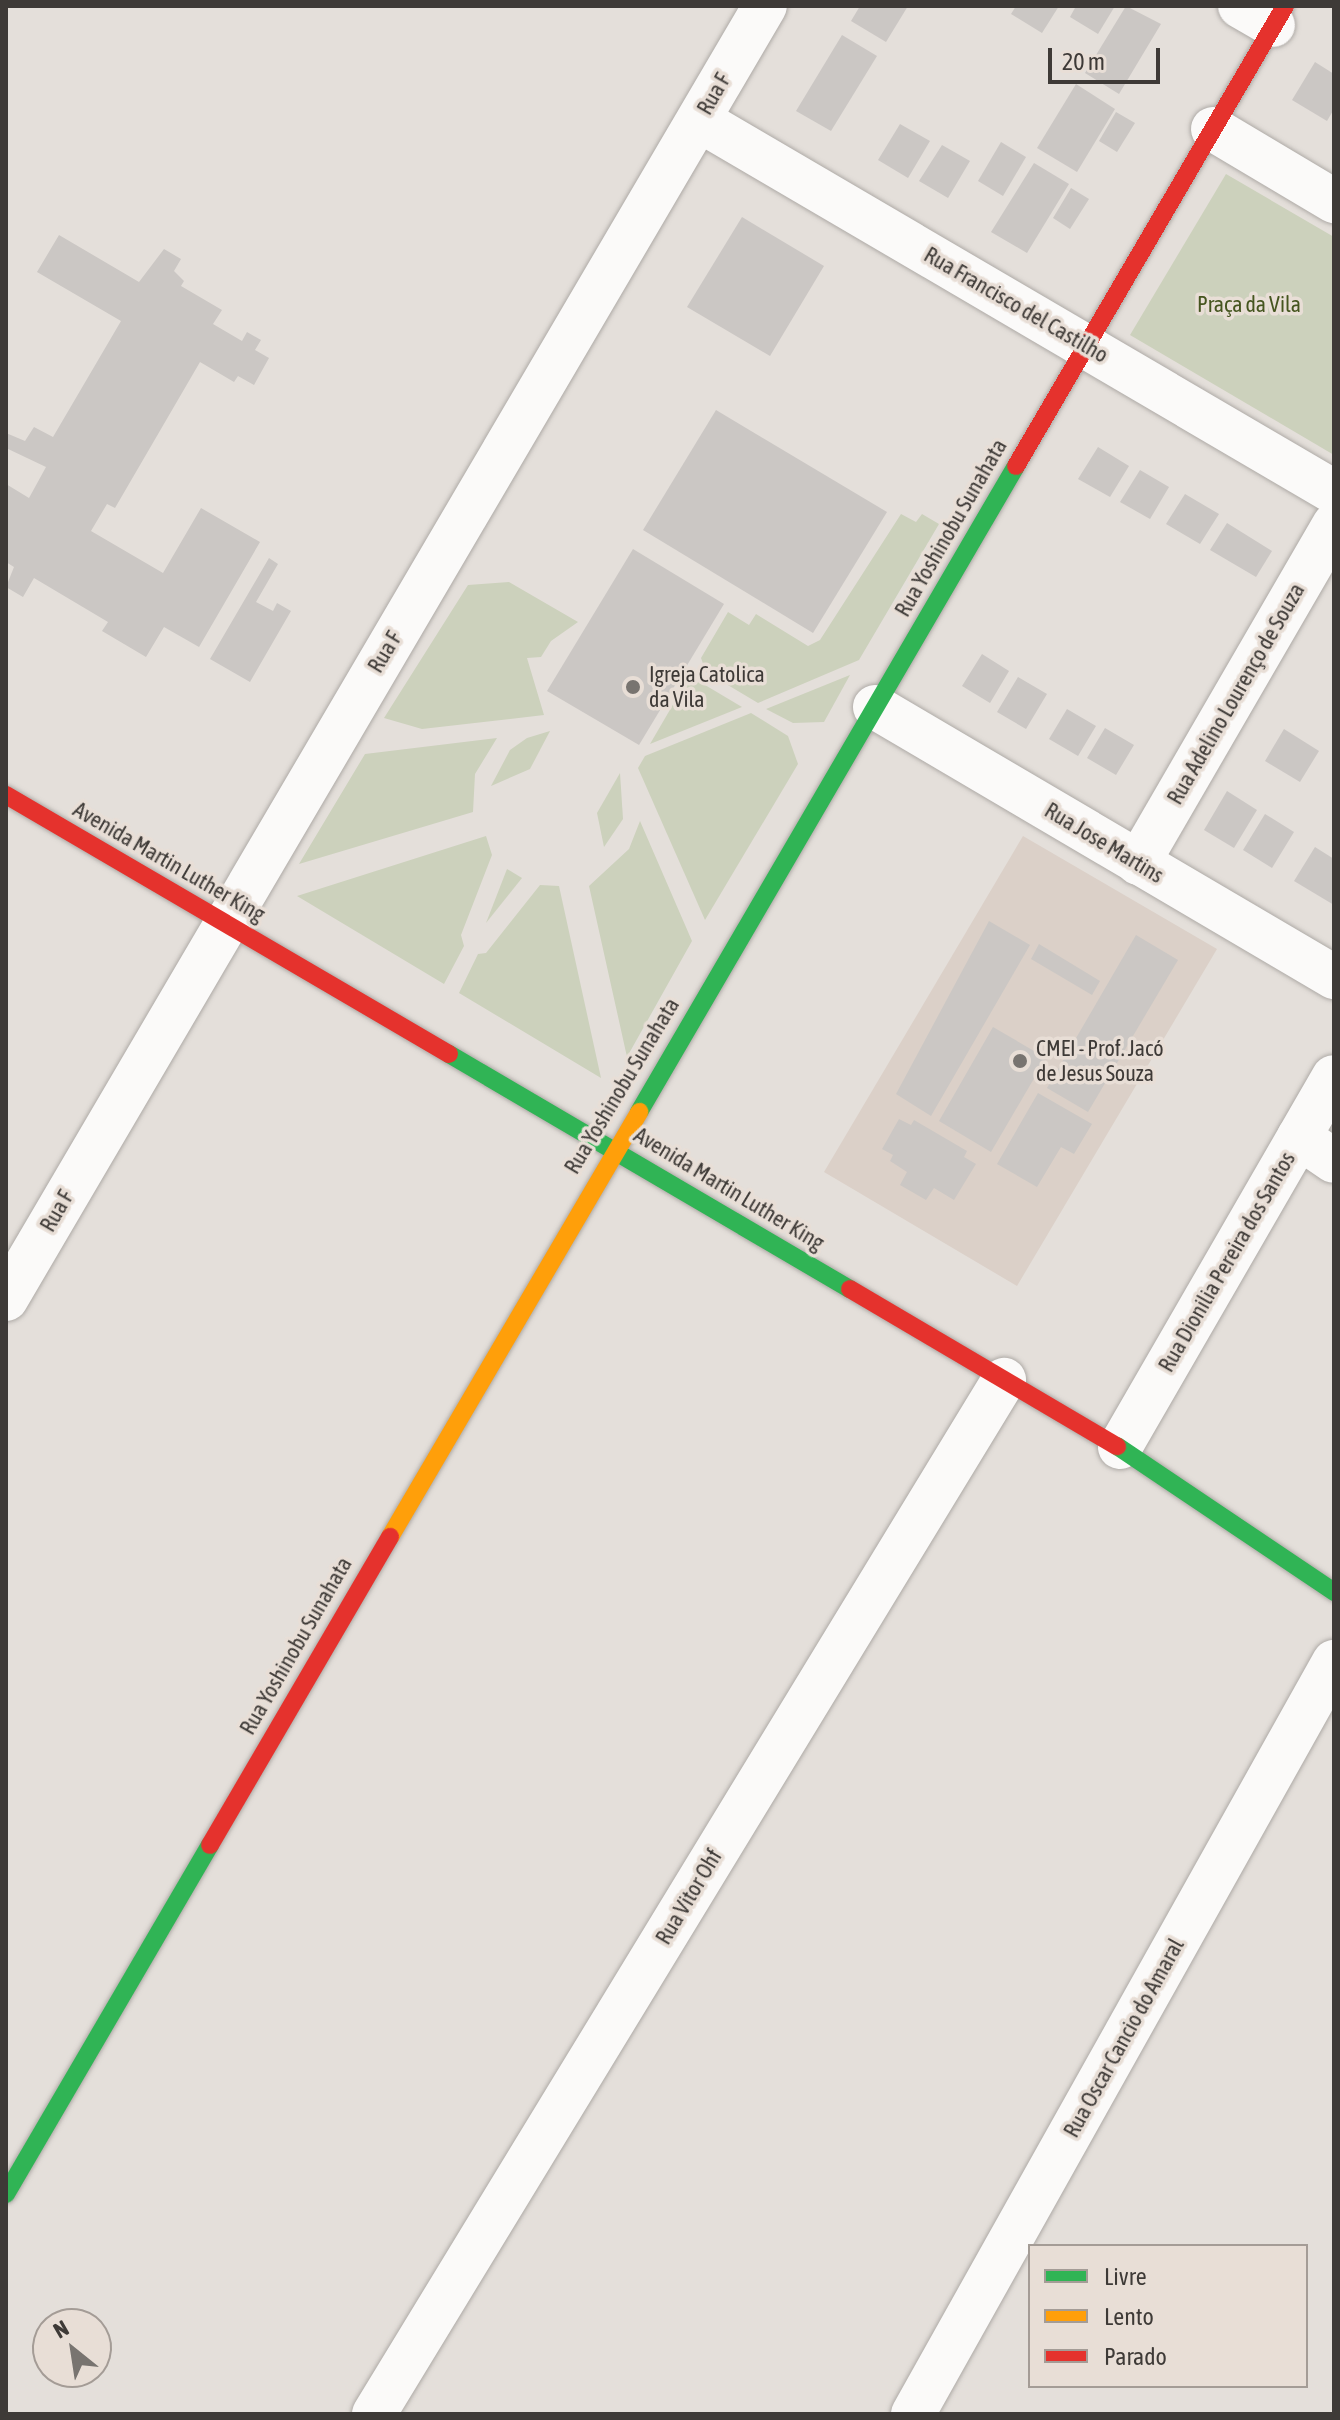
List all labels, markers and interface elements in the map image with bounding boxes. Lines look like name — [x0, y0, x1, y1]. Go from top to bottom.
scale bar — [1052, 32, 1164, 82]
text: 20 m — [1062, 48, 1105, 75]
street label: Rua F — [692, 68, 736, 120]
street label: Rua Francisco del Castilho — [919, 242, 1113, 368]
park label: Praça da Vila — [1197, 292, 1301, 318]
street label: Rua Yoshinobu Sunahata — [889, 435, 1013, 621]
street label: Rua Adelino Lourenço de Souza — [1162, 579, 1310, 809]
street label: Rua F — [362, 626, 408, 678]
place label: Igreja Catolica da Vila — [649, 661, 765, 712]
marker: Igreja Catolica da Vila — [624, 678, 642, 696]
street label: Avenida Martin Luther King — [68, 796, 270, 928]
street label: Rua Jose Martins — [1040, 797, 1168, 889]
street label: Rua Yoshinobu Sunahata — [559, 993, 685, 1179]
place label: CMEI - Prof. Jacó de Jesus Souza — [1036, 1035, 1164, 1086]
marker: CMEI - Prof. Jacó de Jesus Souza — [1011, 1052, 1029, 1070]
street label: Avenida Martin Luther King — [629, 1122, 829, 1256]
street label: Rua Dionilia Pereira dos Santos — [1153, 1147, 1301, 1377]
street label: Rua F — [35, 1185, 79, 1237]
street label: Rua Yoshinobu Sunahata — [234, 1553, 358, 1739]
street label: Rua Vitor Ohf — [650, 1845, 728, 1949]
street label: Rua Oscar Cancio do Amaral — [1058, 1934, 1190, 2142]
legend — [1028, 2244, 1308, 2388]
text: Livre — [1104, 2263, 1147, 2290]
text: Lento — [1104, 2303, 1154, 2330]
north arrow — [32, 2308, 112, 2388]
text: N — [49, 2314, 73, 2343]
text: Parado — [1104, 2343, 1167, 2370]

